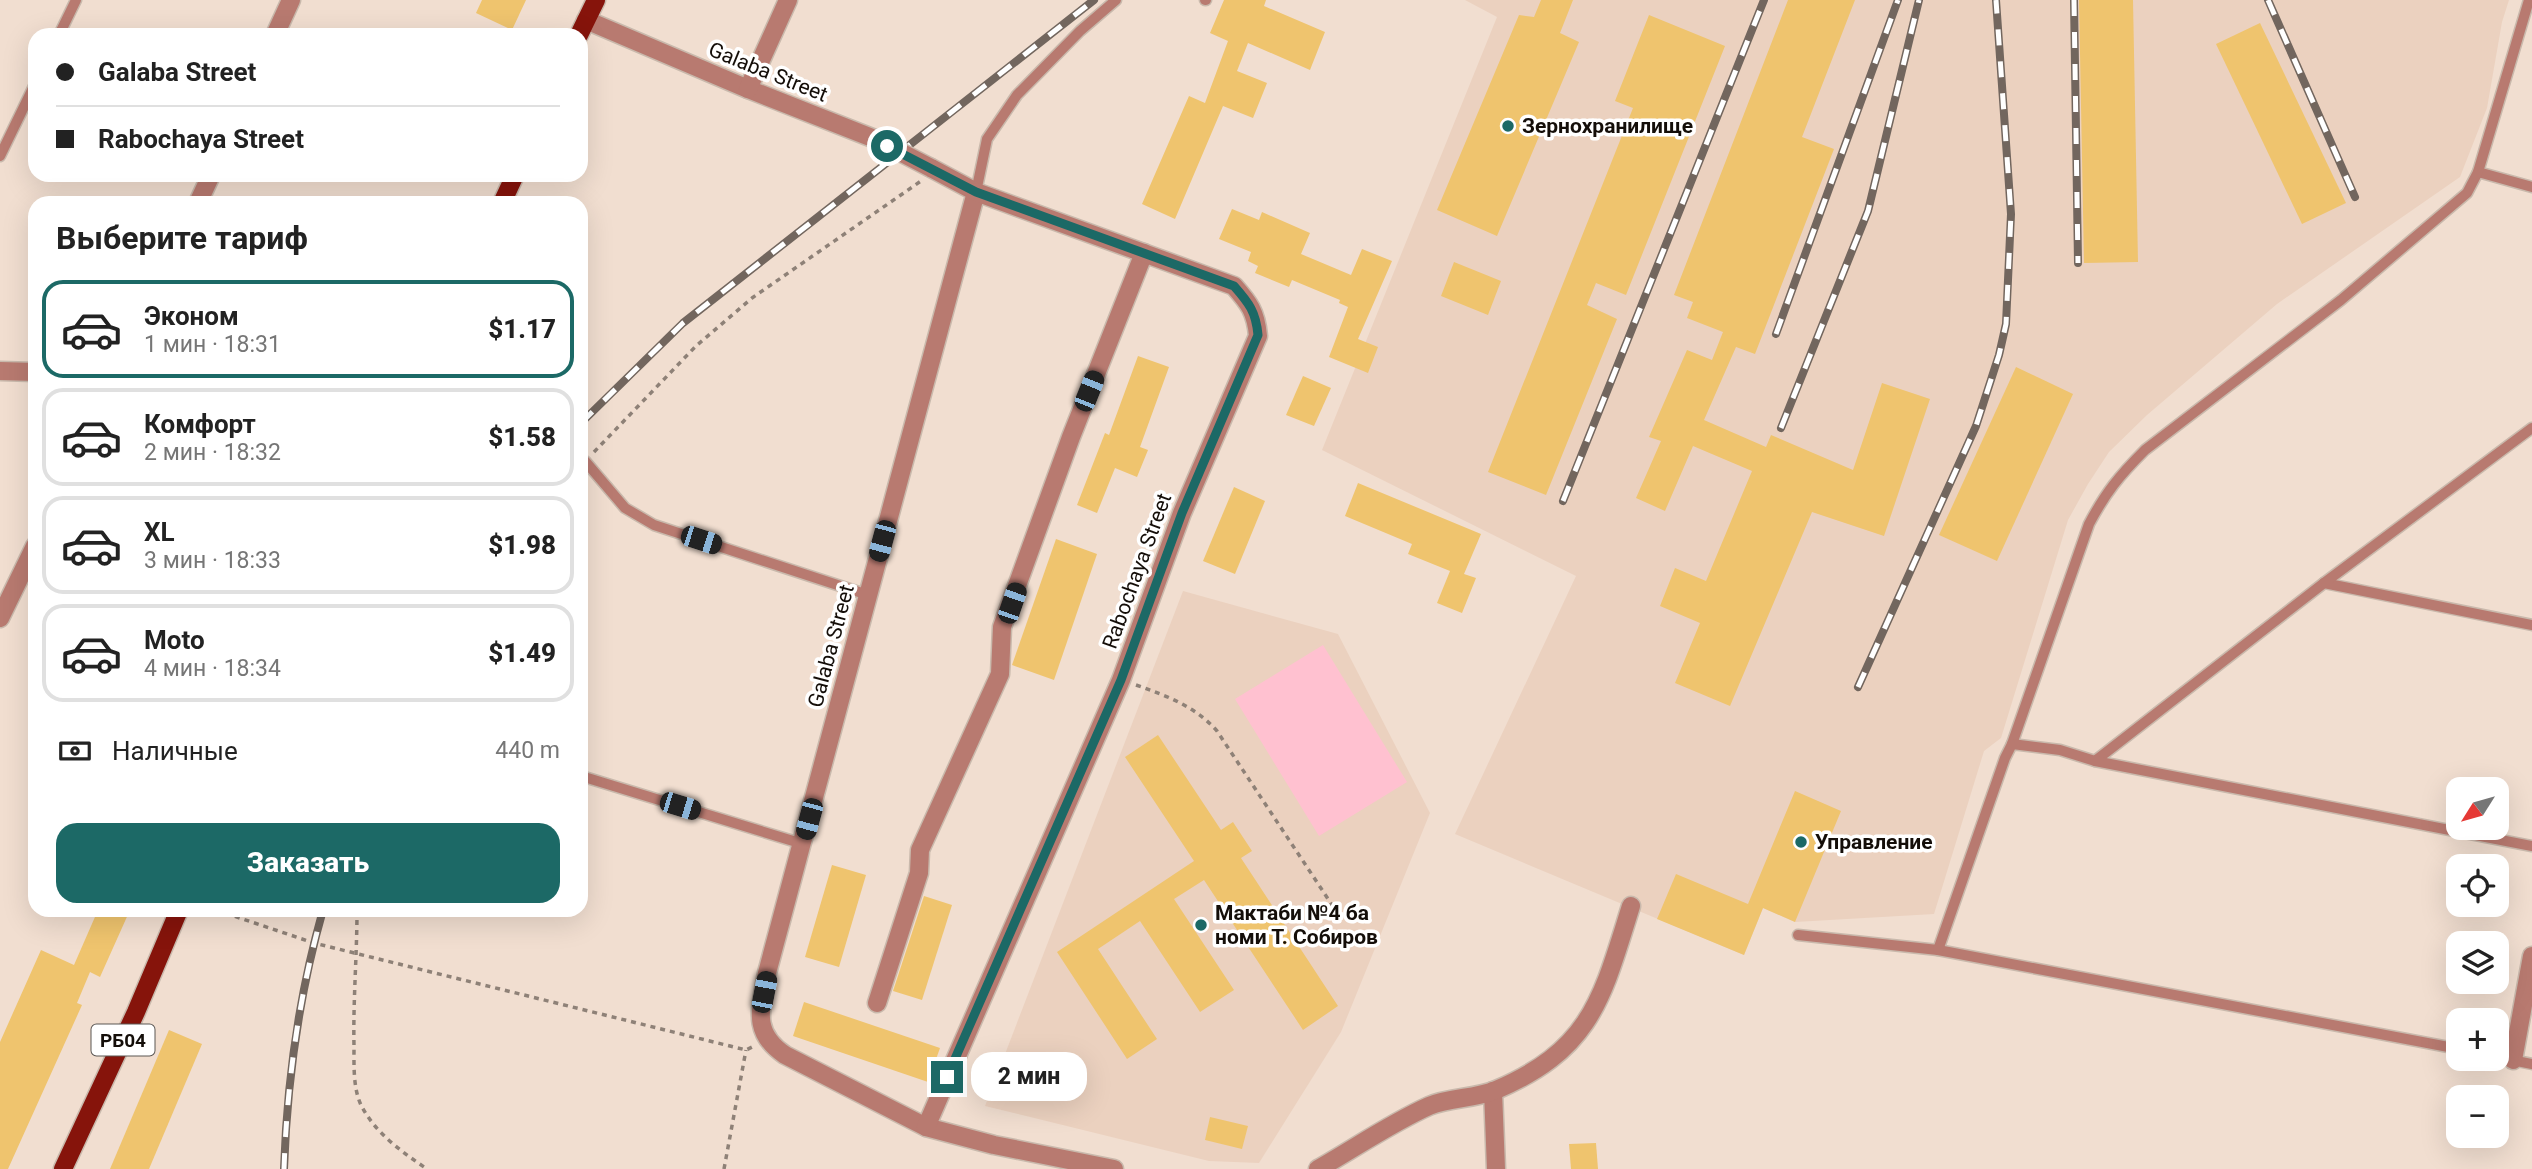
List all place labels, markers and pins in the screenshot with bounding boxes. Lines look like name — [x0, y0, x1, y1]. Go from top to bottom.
place label: Зернохранилище — [1522, 114, 1693, 138]
marker: Зернохранилище — [1500, 118, 1516, 134]
place label: Управление — [1815, 830, 1933, 854]
marker: Управление — [1793, 834, 1809, 850]
place label: Мактаби №4 ба номи Т. Собиров — [1215, 901, 1378, 949]
marker: Мактаби №4 ба номи Т. Собиров — [1193, 917, 1209, 933]

